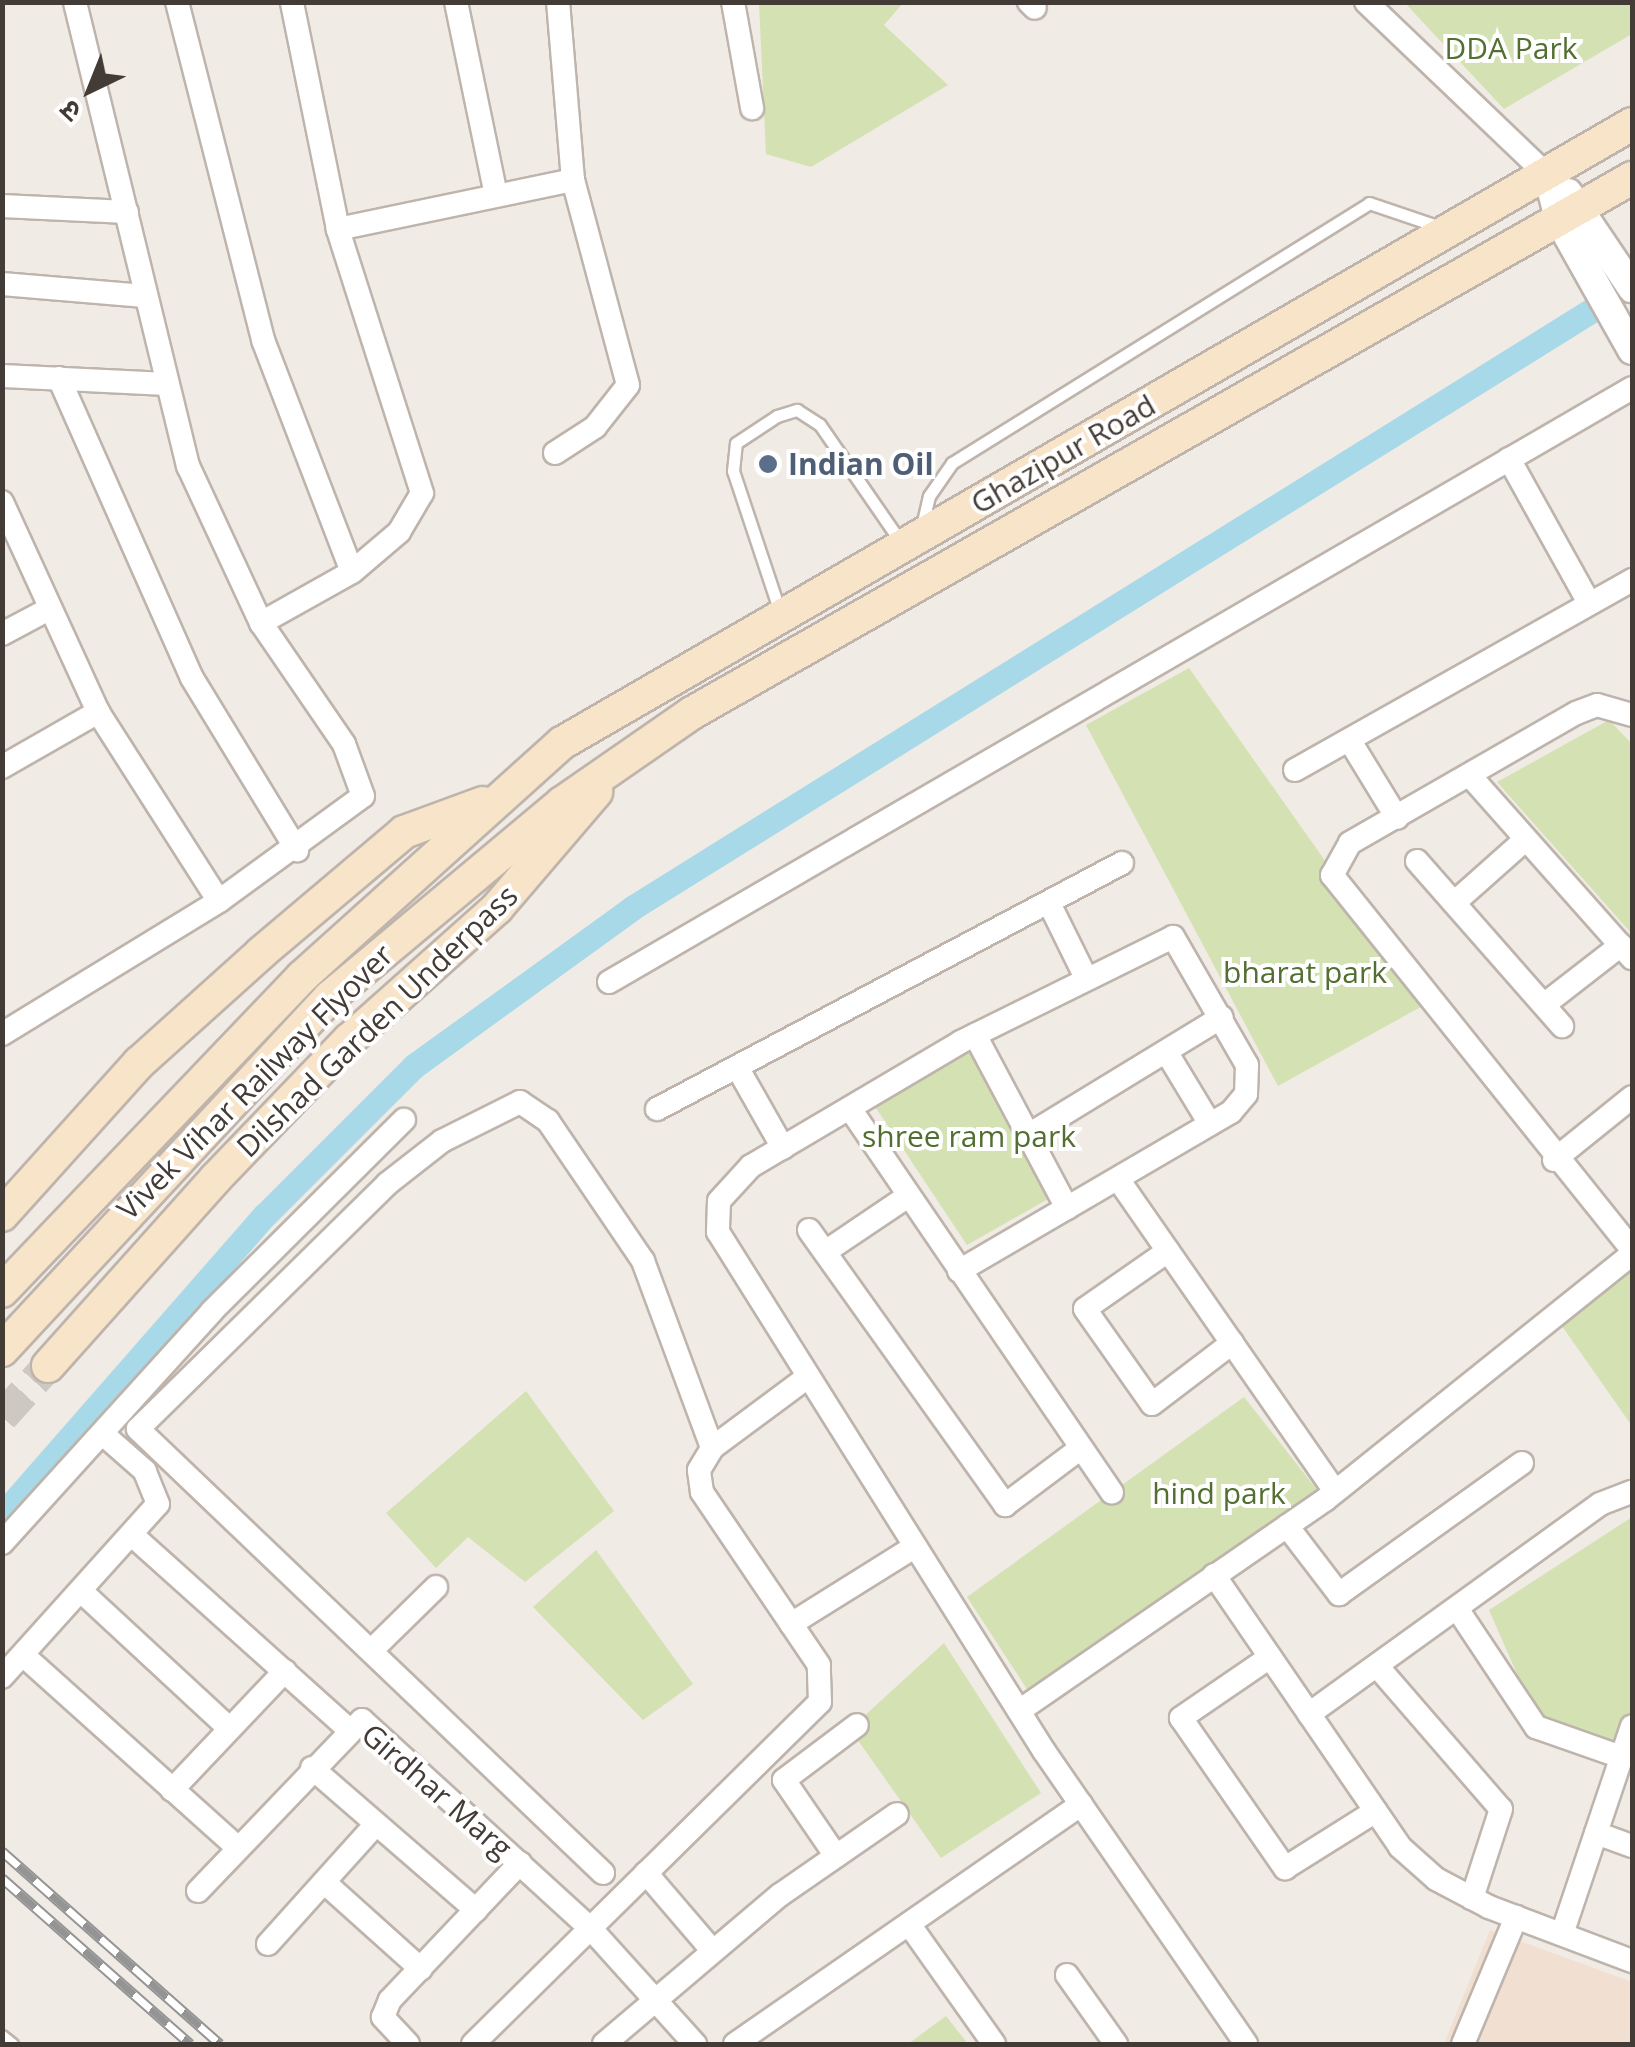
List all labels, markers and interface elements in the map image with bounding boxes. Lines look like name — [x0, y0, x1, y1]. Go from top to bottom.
park label: DDA Park — [1444, 30, 1578, 66]
north arrow — [40, 40, 140, 140]
text: उ — [51, 92, 88, 131]
street label: Ghazipur Road — [964, 387, 1162, 521]
place label: Indian Oil — [788, 446, 934, 482]
marker: Indian Oil — [757, 453, 779, 475]
street label: Dilshad Garden Underpass — [229, 877, 525, 1165]
street label: Vivek Vihar Railway Flyover — [110, 937, 400, 1227]
park label: bharat park — [1223, 954, 1387, 990]
park label: shree ram park — [862, 1118, 1076, 1154]
park label: hind park — [1152, 1475, 1286, 1511]
street label: Girdhar Marg — [355, 1716, 519, 1866]

